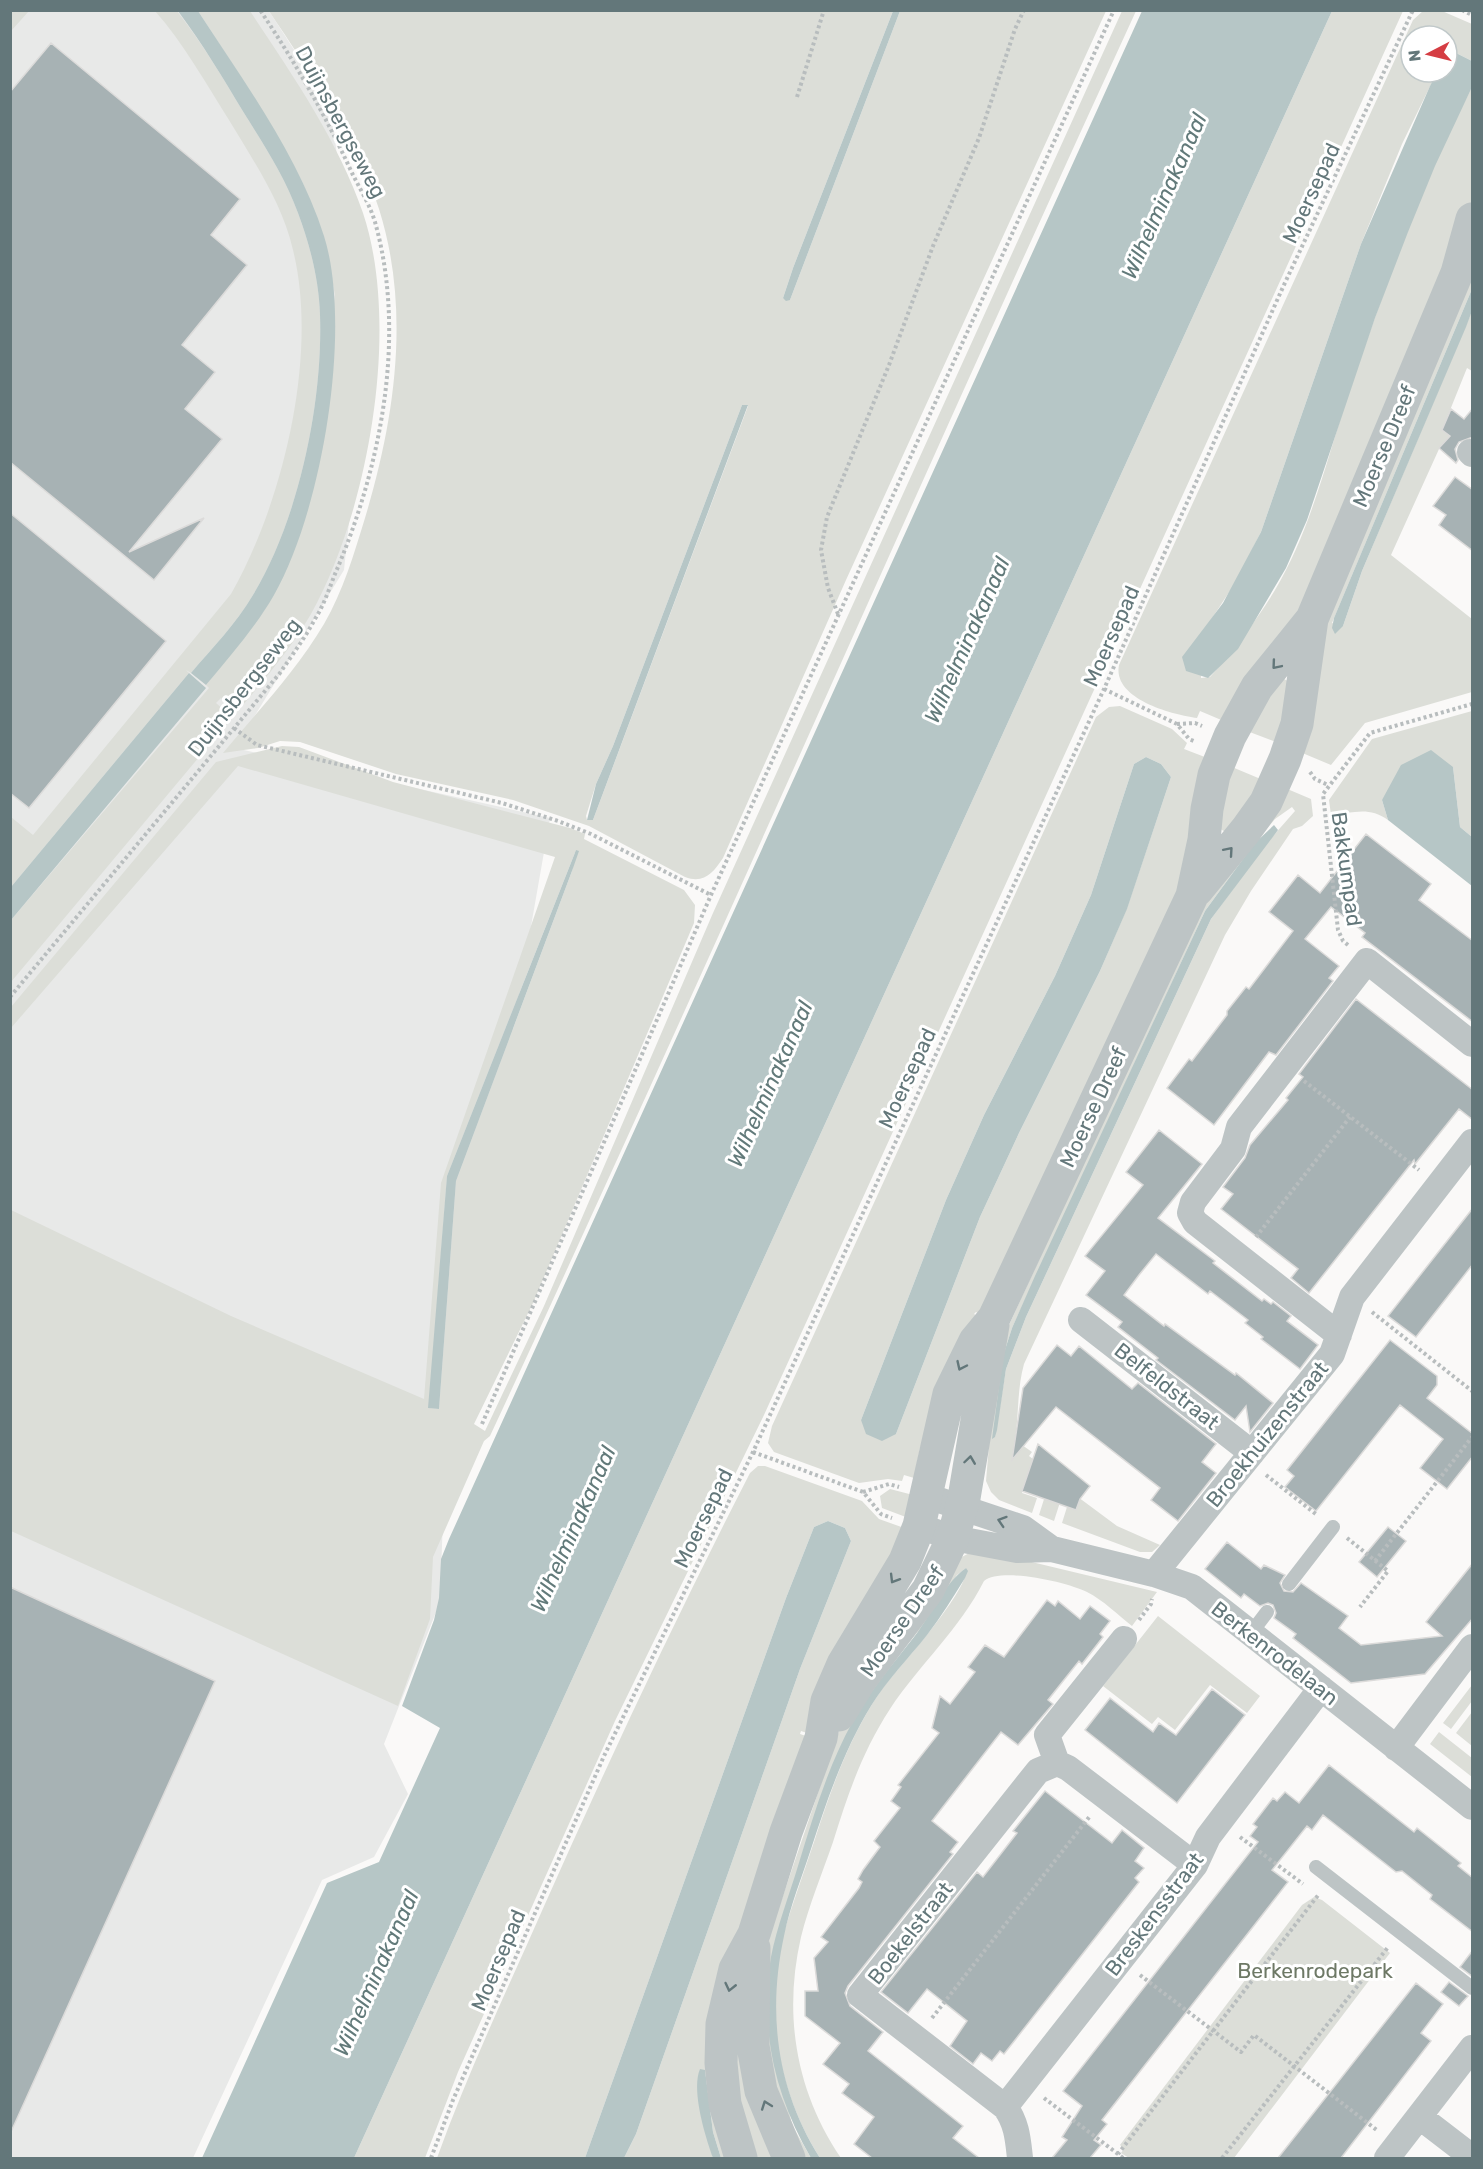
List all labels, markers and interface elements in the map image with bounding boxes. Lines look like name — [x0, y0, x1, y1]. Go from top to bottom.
north arrow — [1399, 24, 1459, 84]
street label: Duijnsbergseweg — [290, 42, 392, 202]
text: N — [1404, 49, 1425, 63]
water label: Wilhelminakanaal — [1115, 108, 1213, 283]
street label: Moersepad — [1277, 139, 1345, 247]
street label: Moerse Dreef — [1347, 381, 1421, 511]
water label: Wilhelminakanaal — [918, 552, 1016, 727]
street label: Moersepad — [1078, 582, 1144, 690]
street label: Duijnsbergseweg — [182, 613, 306, 761]
one-way arrow — [1273, 658, 1284, 669]
street label: Bakkumpad — [1327, 810, 1367, 928]
one-way arrow — [1222, 847, 1233, 858]
water label: Wilhelminakanaal — [721, 996, 819, 1171]
street label: Moersepad — [873, 1024, 941, 1132]
street label: Moerse Dreef — [1054, 1043, 1132, 1171]
street label: Belfeldstraat — [1110, 1337, 1224, 1435]
street label: Broekhuizenstraat — [1201, 1356, 1333, 1512]
one-way arrow — [957, 1360, 969, 1371]
water label: Wilhelminakanaal — [524, 1441, 622, 1616]
one-way arrow — [963, 1455, 975, 1465]
street label: Moersepad — [668, 1464, 738, 1572]
one-way arrow — [997, 1516, 1008, 1528]
street label: Moerse Dreef — [855, 1561, 949, 1681]
one-way arrow — [890, 1573, 901, 1583]
street label: Berkenrodelaan — [1207, 1596, 1343, 1710]
street label: Breskensstraat — [1100, 1847, 1208, 1981]
street label: Boekelstraat — [862, 1877, 958, 1989]
water label: Wilhelminakanaal — [327, 1885, 425, 2060]
street label: Moersepad — [465, 1906, 531, 2014]
park label: Berkenrodepark — [1237, 1958, 1393, 1983]
one-way arrow — [725, 1982, 738, 1992]
one-way arrow — [760, 2100, 773, 2111]

